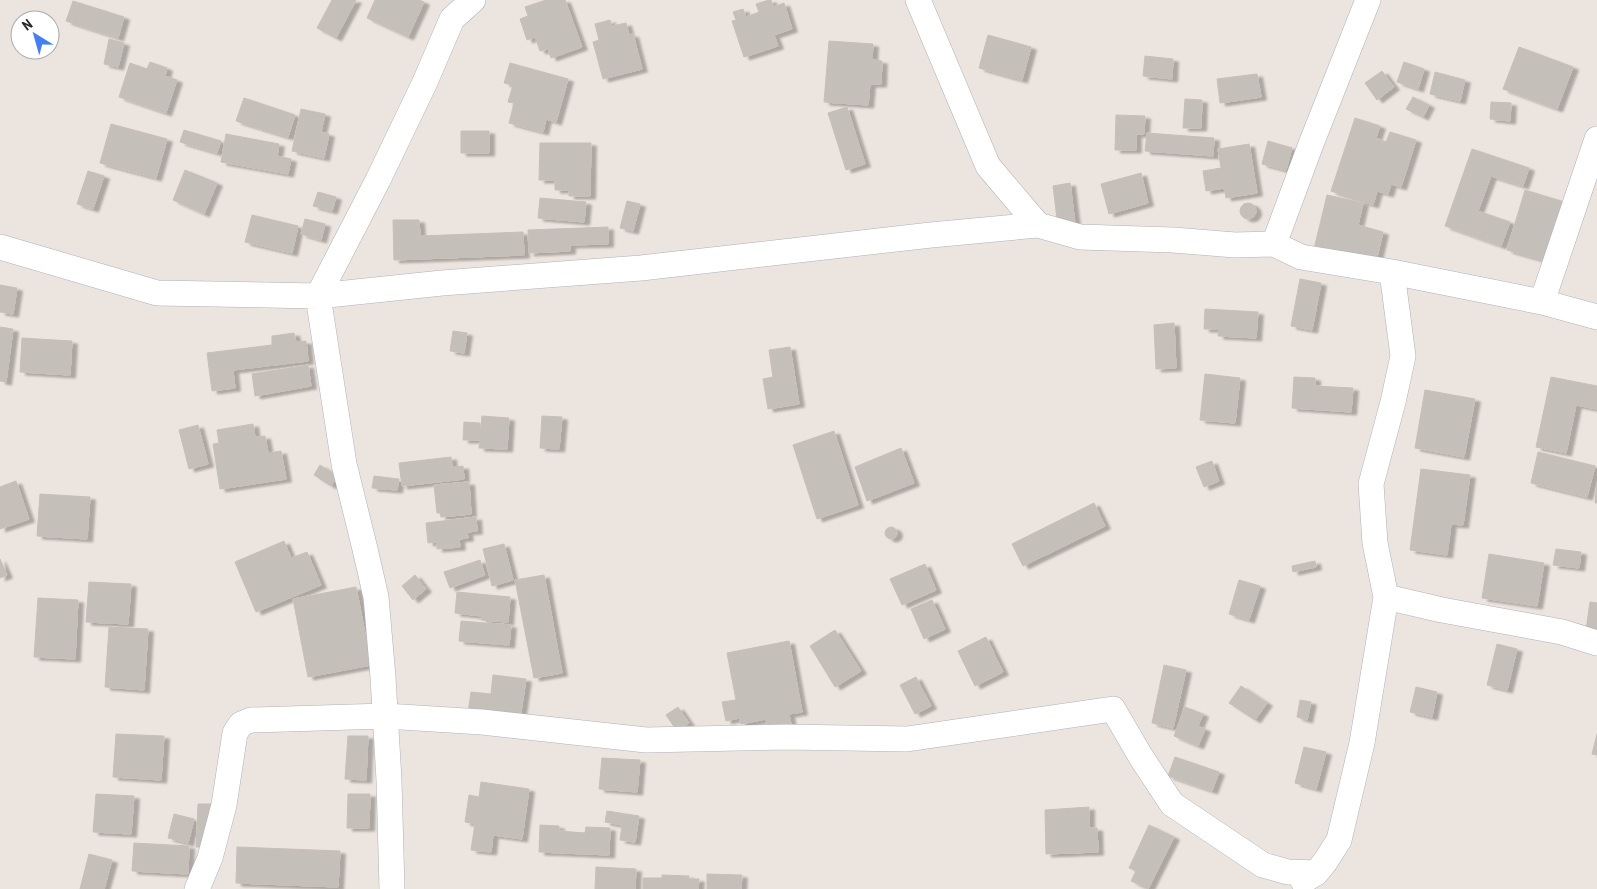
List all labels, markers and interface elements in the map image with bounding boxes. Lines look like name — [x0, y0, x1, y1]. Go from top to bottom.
north arrow — [10, 10, 60, 60]
text: N — [19, 16, 35, 34]

